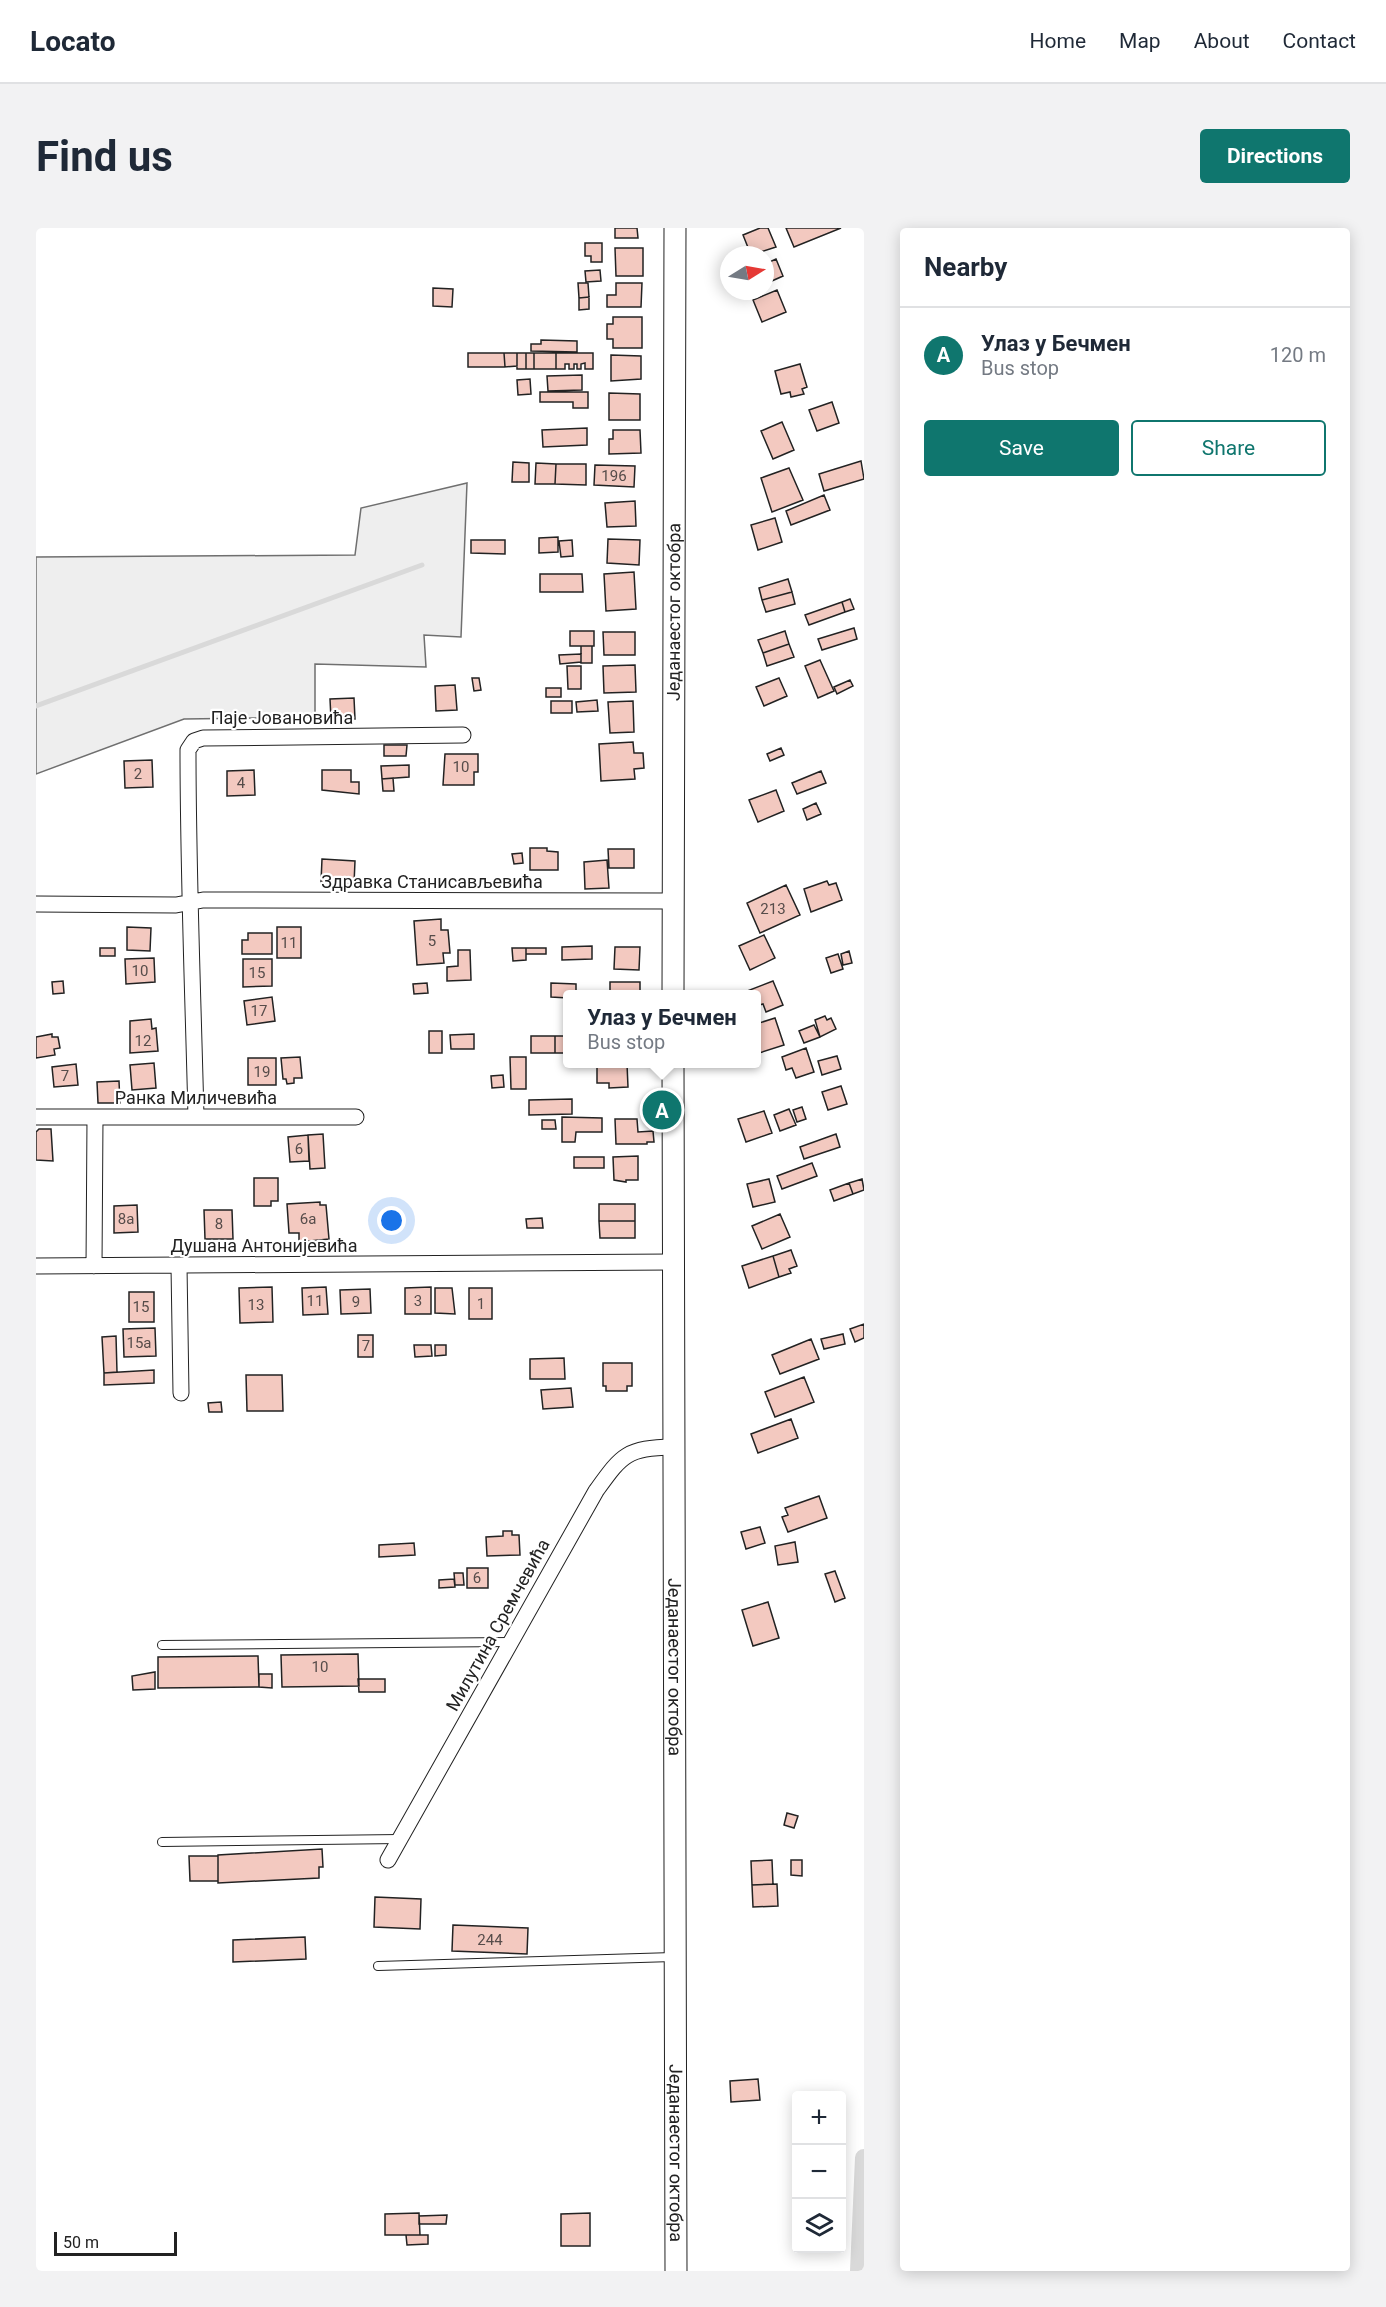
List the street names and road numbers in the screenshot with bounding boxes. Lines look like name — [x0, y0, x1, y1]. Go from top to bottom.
street label: Једанаестог октобра — [663, 523, 684, 701]
street label: Паје Јовановића — [211, 707, 353, 728]
street label: Здравка Станисављевића — [321, 871, 543, 892]
street label: Ранка Миличевића — [115, 1087, 277, 1108]
street label: Душана Антонијевића — [170, 1235, 358, 1256]
street label: Милутина Сремчевића — [441, 1535, 554, 1714]
street label: Једанаестог октобра — [664, 1578, 686, 1756]
street label: Једанаестог октобра — [665, 2064, 687, 2242]

